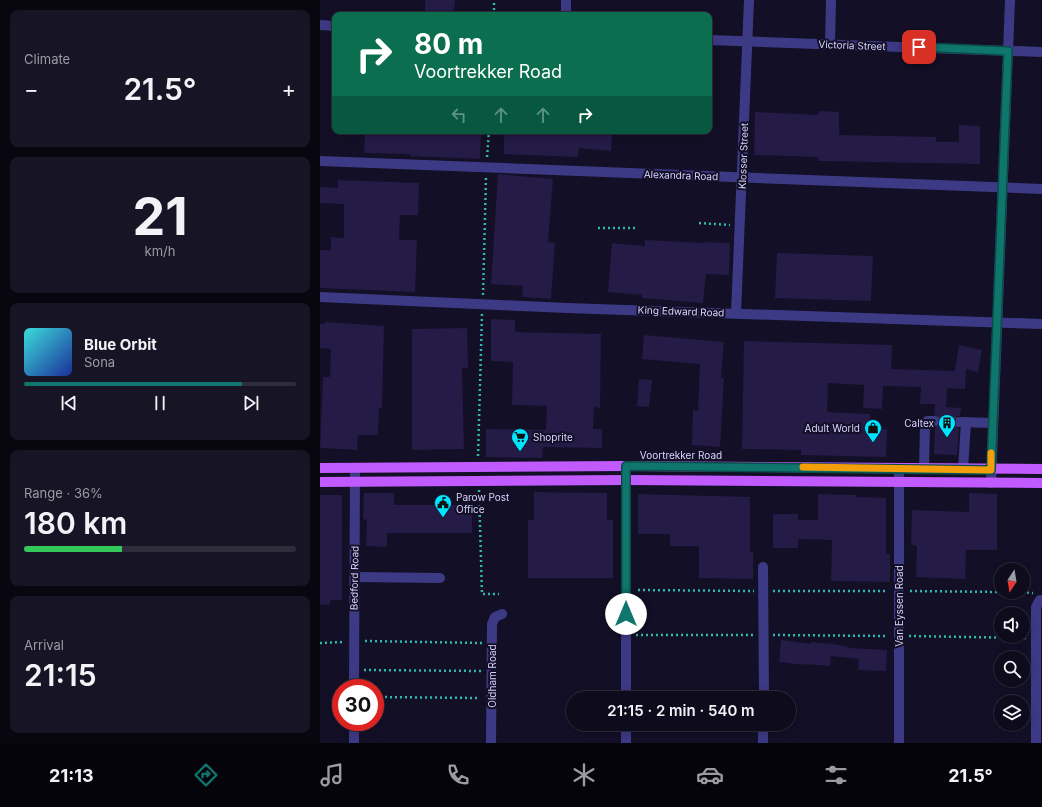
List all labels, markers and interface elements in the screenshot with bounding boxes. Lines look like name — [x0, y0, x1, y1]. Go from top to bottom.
text: 80 m — [414, 27, 483, 61]
icon: right — [348, 28, 400, 80]
pin — [902, 30, 936, 64]
icon: arrive — [908, 36, 930, 58]
street label: Victoria Street — [818, 38, 887, 52]
text: Climate — [24, 51, 70, 67]
text: Voortrekker Road — [414, 61, 562, 82]
text: 21.5° — [123, 71, 197, 107]
text: − — [24, 76, 39, 102]
text: + — [281, 76, 296, 102]
icon: left — [448, 104, 470, 126]
icon: ahead — [490, 104, 512, 126]
icon: ahead — [532, 104, 554, 126]
icon: right — [574, 104, 596, 126]
street label: Klosser Street — [736, 122, 750, 189]
street label: Alexandra Road — [644, 168, 718, 182]
text: 21 — [132, 185, 188, 248]
text: km/h — [145, 243, 175, 259]
street label: King Edward Road — [637, 303, 725, 319]
text: Blue Orbit — [84, 335, 157, 354]
text: Sona — [84, 354, 115, 370]
icon: previous — [58, 392, 80, 414]
icon: pause — [149, 392, 171, 414]
icon: next — [240, 392, 262, 414]
building icon: Caltex — [937, 413, 957, 438]
place label: Caltex — [904, 417, 935, 429]
shop icon: Adult World — [863, 418, 883, 443]
place label: Adult World — [805, 422, 860, 434]
supermarket icon: Shoprite — [510, 427, 530, 452]
place label: Shoprite — [533, 431, 573, 443]
street label: Voortrekker Road — [640, 449, 722, 461]
text: Range · 36% — [24, 485, 103, 501]
place label: Parow Post Office — [456, 491, 510, 515]
public building icon: Parow Post Office — [433, 493, 453, 518]
text: 180 km — [24, 505, 127, 541]
street label: Bedford Road — [347, 546, 361, 610]
north arrow — [994, 563, 1030, 599]
map controls — [994, 563, 1030, 731]
street label: Van Eyssen Road — [893, 565, 905, 647]
position arrow — [605, 593, 647, 635]
button: sound — [994, 607, 1030, 643]
text: Arrival — [24, 637, 64, 653]
street label: Oldham Road — [486, 644, 498, 708]
button: search — [994, 651, 1030, 687]
text: 21:15 — [24, 657, 97, 693]
speed limit sign: 30 — [332, 679, 384, 731]
button: layers — [994, 695, 1030, 731]
text: 21:15 · 2 min · 540 m — [607, 701, 755, 720]
icon: directions — [192, 761, 220, 789]
icon: music — [318, 761, 346, 789]
icon: phone — [444, 761, 472, 789]
icon: climate — [570, 761, 598, 789]
icon: car — [696, 761, 724, 789]
icon: filters — [822, 761, 850, 789]
text: 21:13 — [49, 765, 94, 786]
text: 21.5° — [948, 765, 993, 786]

